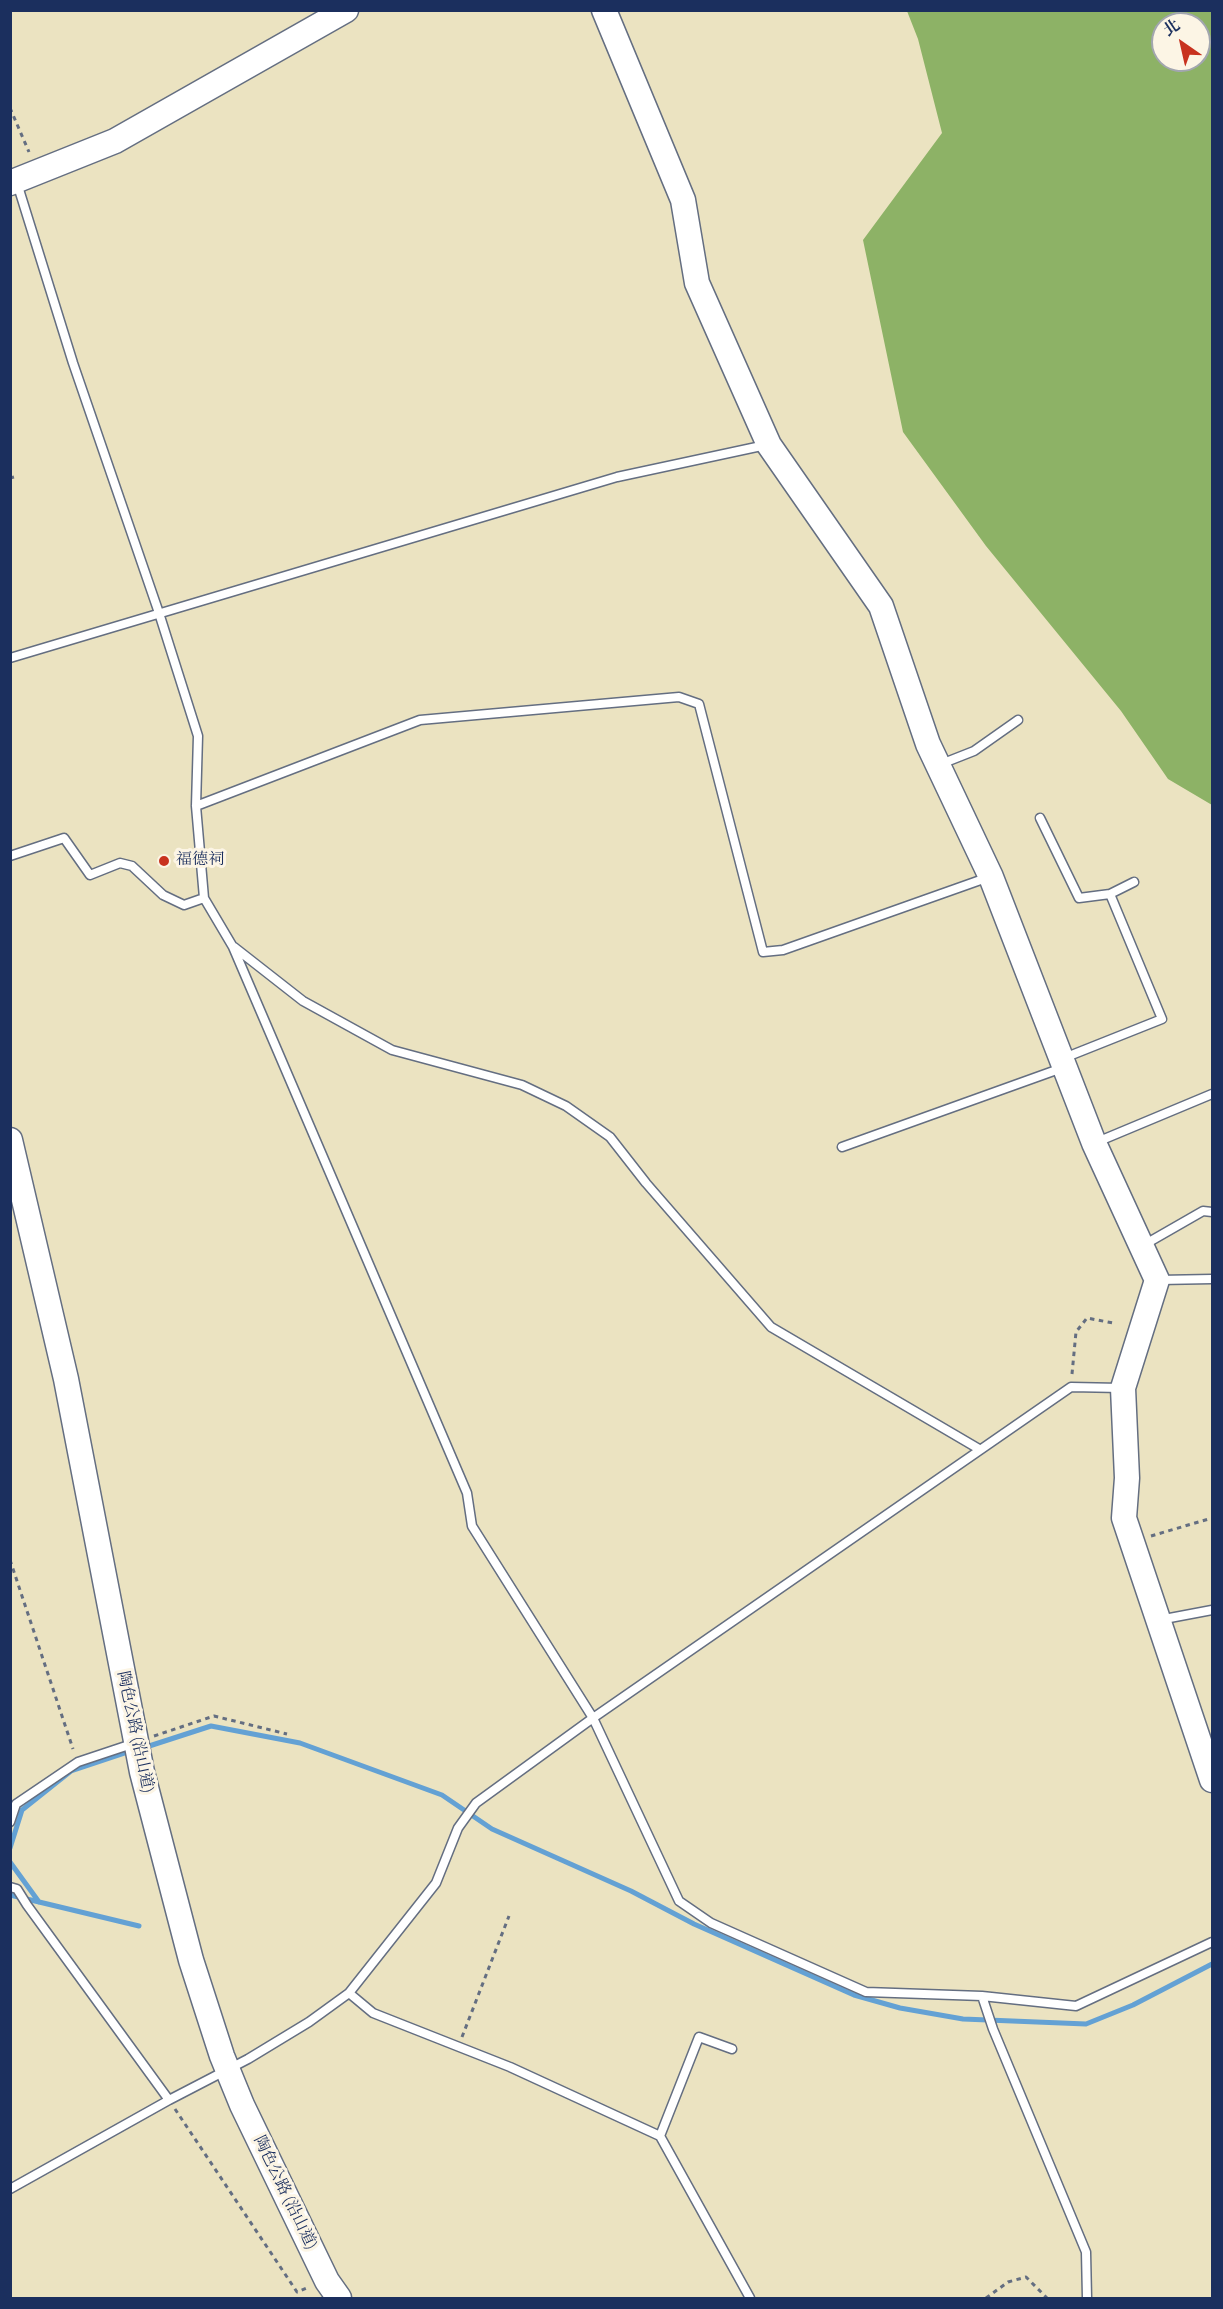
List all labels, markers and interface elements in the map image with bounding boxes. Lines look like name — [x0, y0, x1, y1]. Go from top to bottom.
north arrow — [1151, 12, 1211, 72]
text: 北 — [1160, 16, 1184, 42]
place label: 福德祠 — [176, 851, 224, 871]
marker: 福德祠 — [157, 854, 171, 868]
street label: 陶色公路 (沿山道) — [112, 1670, 156, 1794]
street label: 陶色公路 (沿山道) — [248, 2133, 320, 2253]

